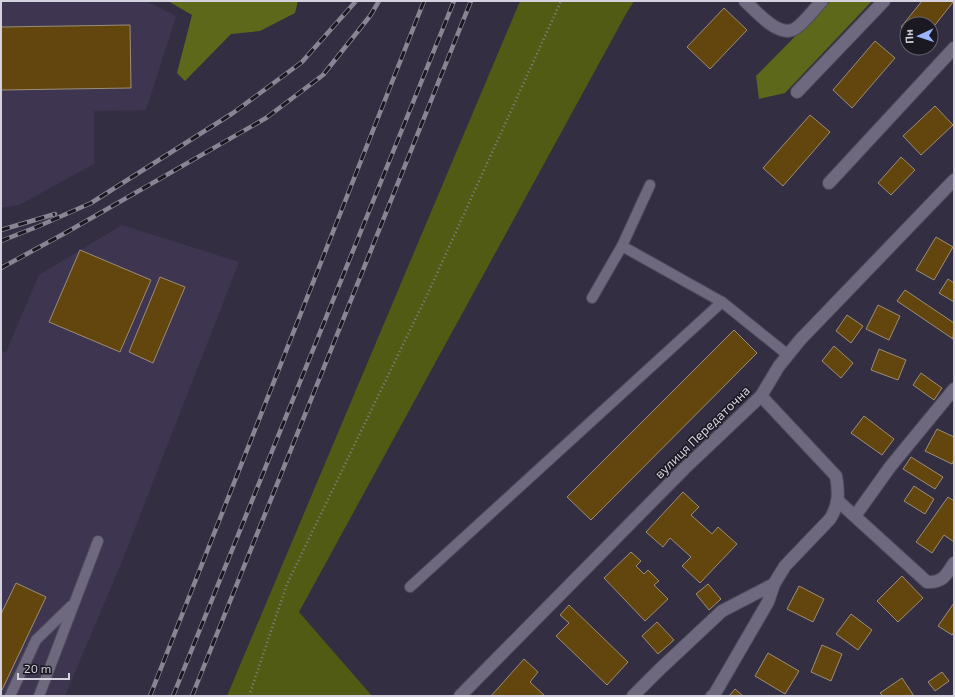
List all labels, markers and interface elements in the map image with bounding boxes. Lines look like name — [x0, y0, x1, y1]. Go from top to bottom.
north arrow — [899, 16, 939, 56]
text: Пн — [902, 29, 915, 44]
street label: вулиця Передаточна — [651, 382, 753, 482]
scale bar — [18, 655, 69, 681]
text: 20 m — [24, 661, 51, 675]

